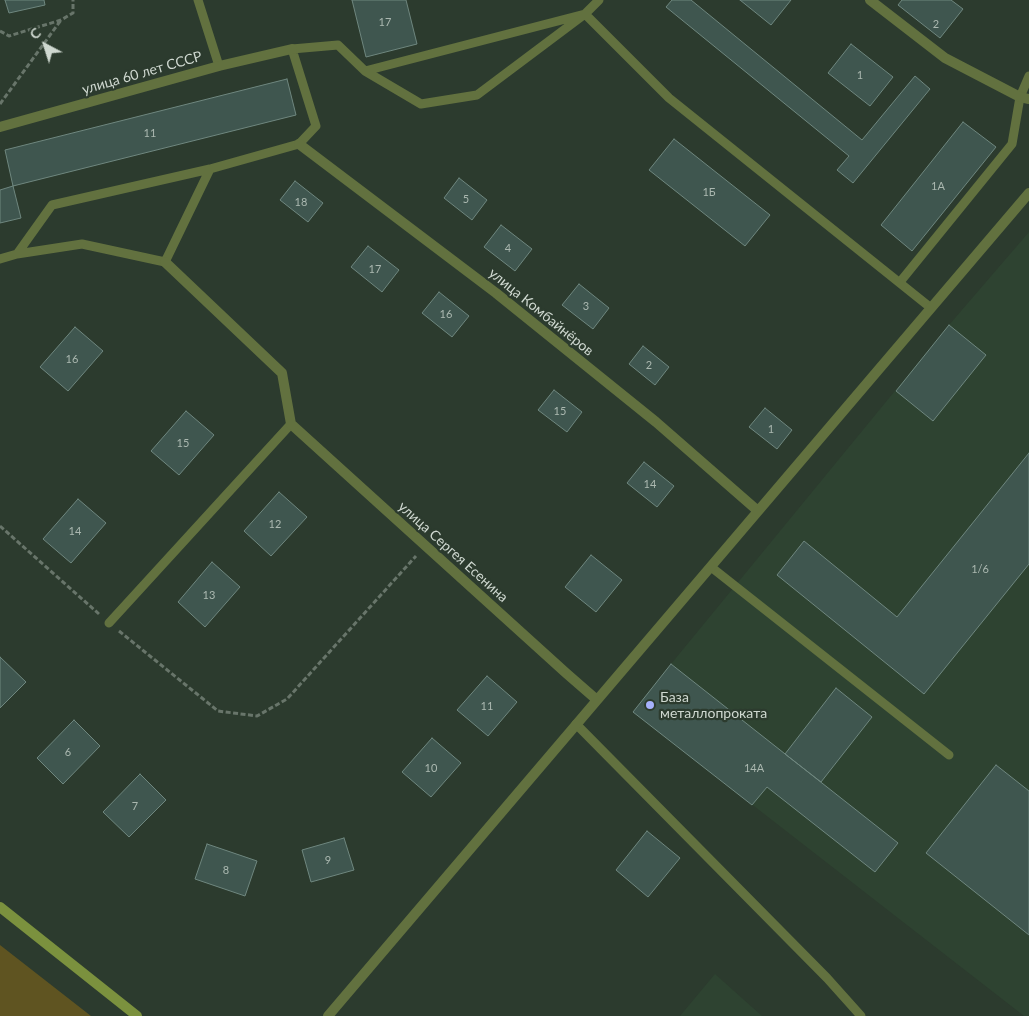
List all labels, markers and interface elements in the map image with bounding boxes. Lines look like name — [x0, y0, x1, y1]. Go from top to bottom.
house number: 17 — [379, 15, 391, 29]
house number: 2 — [933, 17, 939, 31]
north arrow — [20, 20, 70, 70]
text: С — [26, 24, 44, 43]
street label: улица 60 лет СССР — [80, 48, 204, 98]
house number: 1 — [857, 68, 863, 82]
house number: 11 — [144, 126, 156, 140]
house number: 1А — [931, 179, 945, 193]
house number: 1Б — [702, 185, 716, 199]
house number: 5 — [463, 192, 469, 206]
house number: 18 — [295, 195, 307, 209]
house number: 4 — [505, 241, 511, 255]
house number: 17 — [369, 262, 381, 276]
street label: улица Комбайнёров — [485, 265, 597, 359]
house number: 3 — [583, 299, 589, 313]
house number: 16 — [440, 307, 452, 321]
house number: 16 — [66, 352, 78, 366]
house number: 2 — [646, 358, 652, 372]
house number: 15 — [554, 404, 566, 418]
house number: 1 — [768, 422, 774, 436]
house number: 15 — [177, 436, 189, 450]
house number: 14 — [644, 477, 656, 491]
street label: улица Сергея Есенина — [395, 498, 511, 606]
house number: 12 — [269, 517, 281, 531]
house number: 14 — [69, 524, 81, 538]
house number: 1/6 — [971, 562, 989, 576]
house number: 13 — [203, 588, 215, 602]
place label: База металлопроката — [660, 689, 767, 722]
house number: 11 — [481, 699, 493, 713]
marker: База металлопроката — [644, 699, 656, 711]
house number: 6 — [65, 745, 71, 759]
house number: 10 — [425, 761, 437, 775]
house number: 14А — [744, 761, 764, 775]
house number: 7 — [132, 799, 138, 813]
house number: 9 — [325, 853, 331, 867]
house number: 8 — [223, 863, 229, 877]

